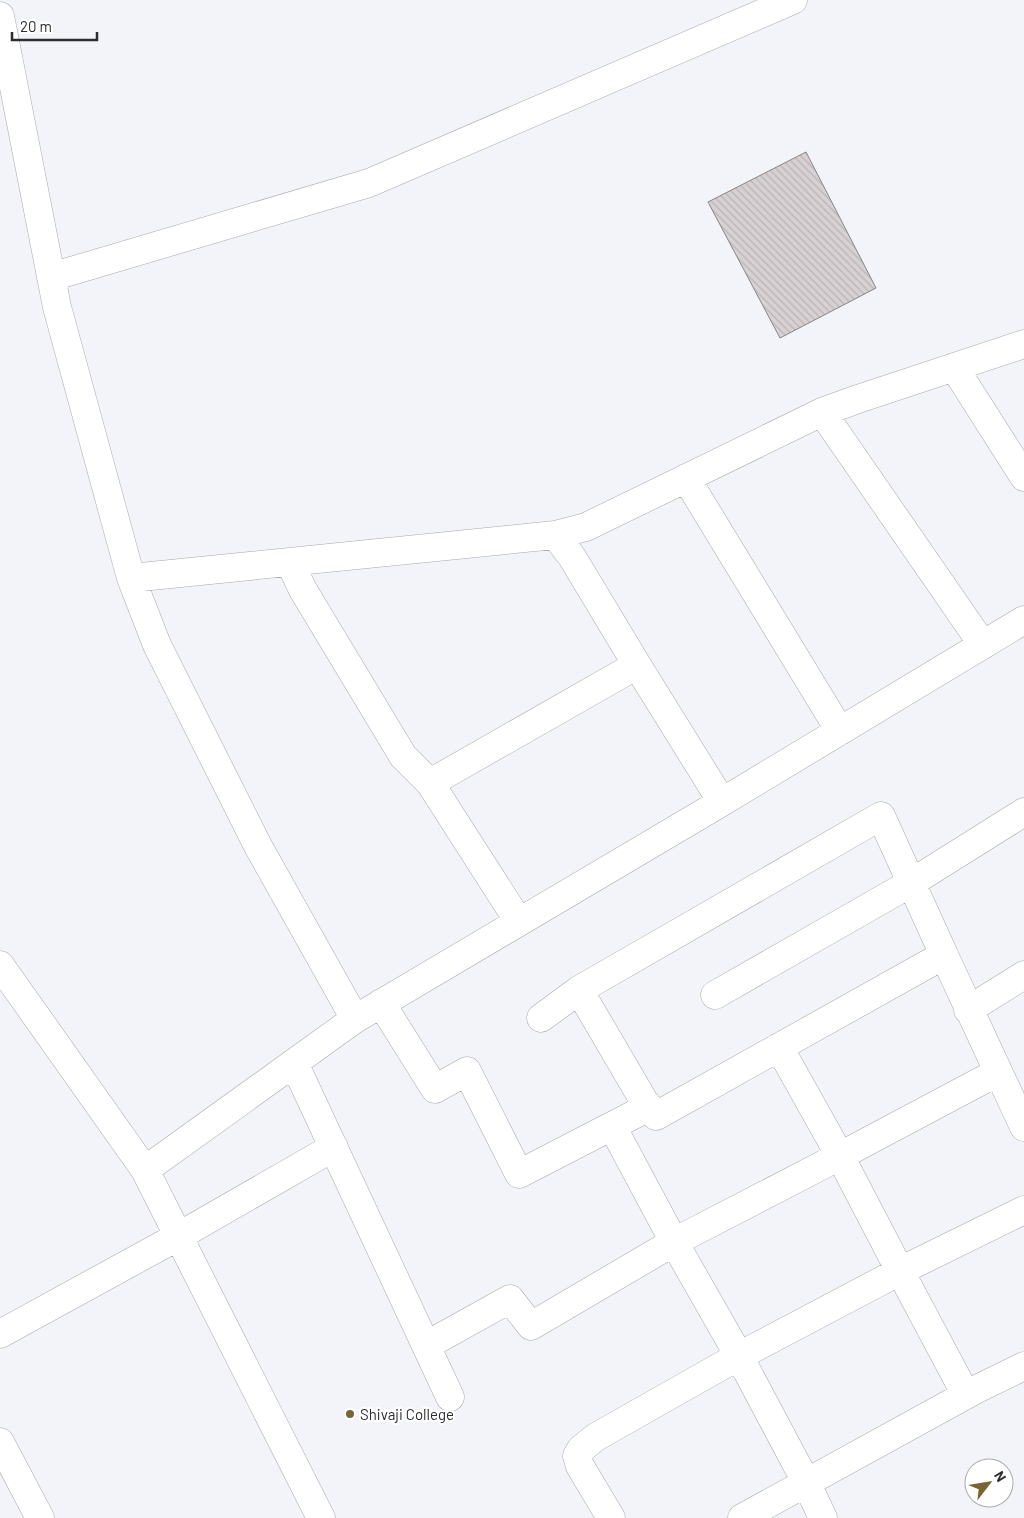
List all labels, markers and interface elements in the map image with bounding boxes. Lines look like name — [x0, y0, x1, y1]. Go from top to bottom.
scale bar — [12, 10, 98, 42]
text: 20 m — [20, 17, 52, 35]
place label: Shivaji College — [360, 1405, 454, 1423]
marker: Shivaji College — [344, 1408, 356, 1420]
north arrow — [964, 1458, 1014, 1508]
text: N — [991, 1468, 1010, 1484]

